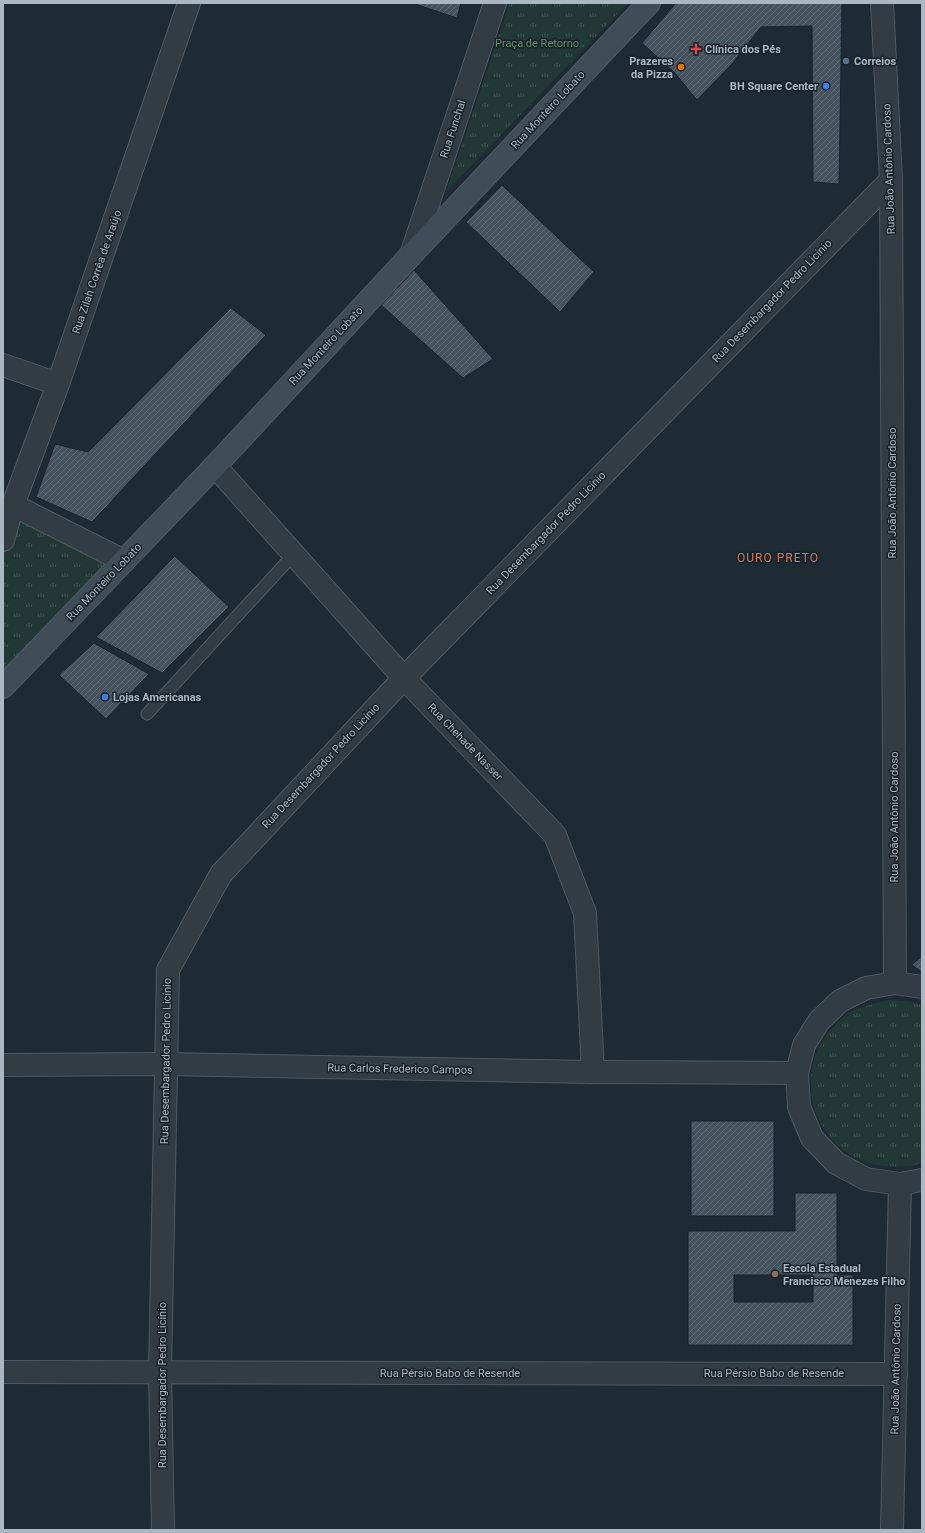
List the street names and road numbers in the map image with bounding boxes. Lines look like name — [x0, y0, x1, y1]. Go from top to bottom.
street label: Rua Monteiro Lobato — [508, 68, 588, 152]
street label: Rua Funchal — [438, 98, 468, 160]
street label: Rua João Antônio Cardoso — [880, 103, 898, 235]
street label: Rua Zilah Corrêa de Araújo — [70, 208, 124, 336]
street label: Rua Desembargador Pedro Licínio — [710, 237, 834, 365]
street label: Rua Monteiro Lobato — [286, 304, 366, 388]
street label: Rua João Antônio Cardoso — [886, 428, 899, 558]
street label: Rua Desembargador Pedro Licínio — [484, 469, 608, 597]
street label: Rua Monteiro Lobato — [64, 541, 144, 623]
street label: Rua Desembargador Pedro Licínio — [260, 701, 382, 831]
street label: Rua Chehade Nasser — [425, 701, 505, 783]
street label: Rua João Antônio Cardoso — [888, 752, 901, 882]
street label: Rua Desembargador Pedro Licínio — [158, 978, 174, 1144]
street label: Rua Carlos Frederico Campos — [327, 1061, 473, 1077]
street label: Rua Desembargador Pedro Licínio — [156, 1302, 169, 1468]
street label: Rua João Antônio Cardoso — [888, 1303, 904, 1435]
street label: Rua Pérsio Babo de Resende — [380, 1367, 520, 1380]
street label: Rua Pérsio Babo de Resende — [704, 1367, 844, 1380]

